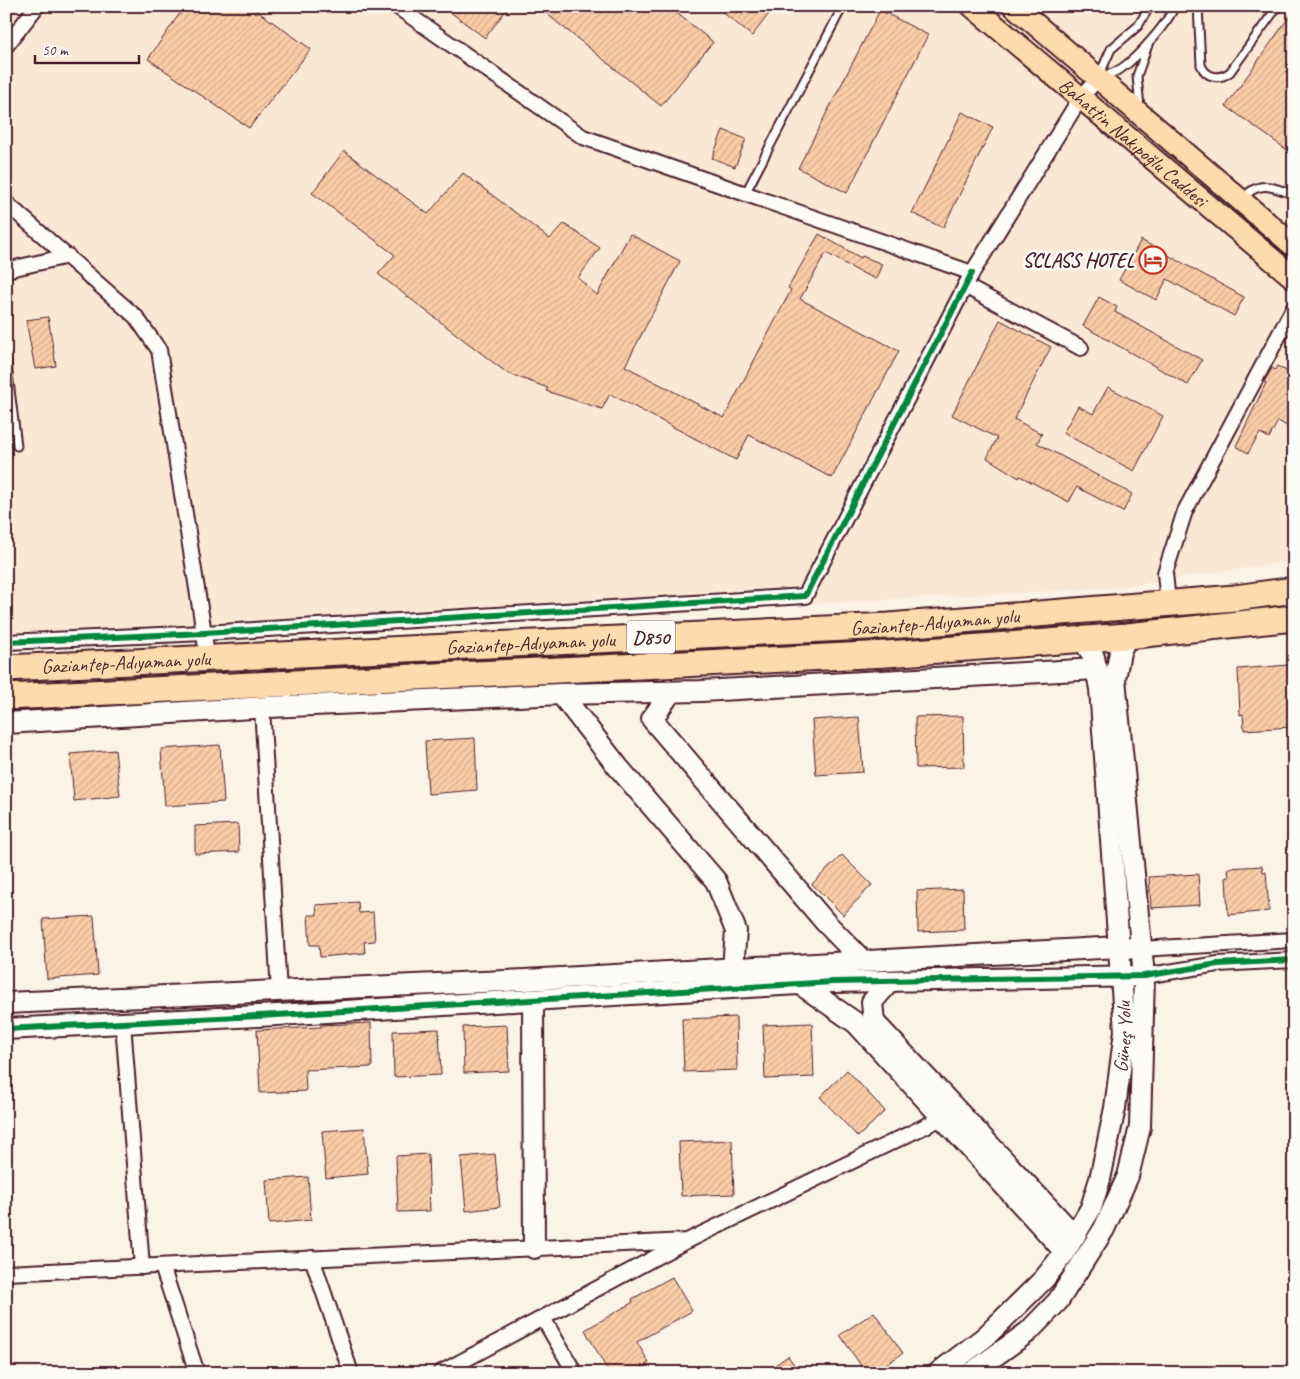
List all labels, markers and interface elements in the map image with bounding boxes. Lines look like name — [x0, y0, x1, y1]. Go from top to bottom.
scale bar — [35, 32, 139, 64]
text: 50 m — [42, 41, 69, 60]
street label: Bahattin Nakıpoğlu Caddesi — [1053, 73, 1214, 214]
hotel icon: SCLASS HOTEL — [1138, 245, 1168, 275]
place label: SCLASS HOTEL — [1023, 248, 1134, 273]
street label: Gaziantep-Adıyaman yolu — [850, 603, 1022, 641]
road number: D850 — [627, 620, 675, 654]
street label: Gaziantep-Adıyaman yolu — [446, 627, 617, 660]
street label: Gaziantep-Adıyaman yolu — [41, 646, 212, 679]
street label: Güneş Yolu — [1108, 999, 1138, 1074]

